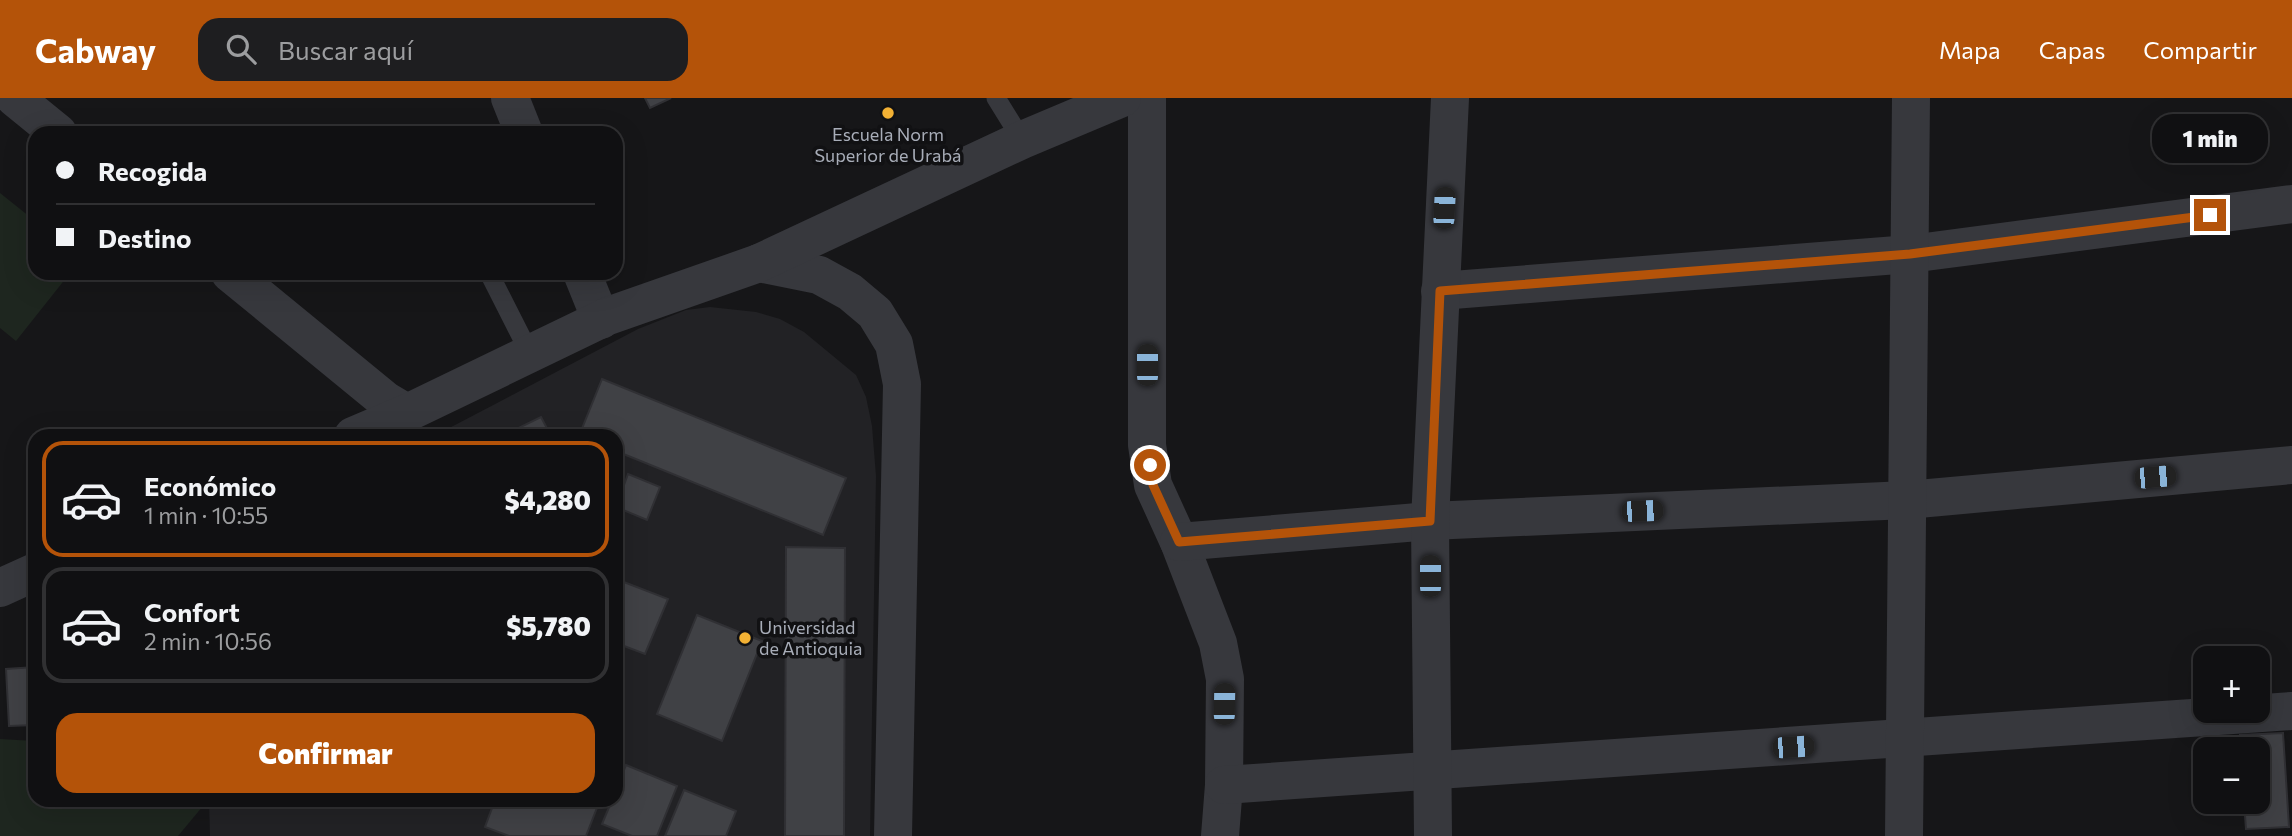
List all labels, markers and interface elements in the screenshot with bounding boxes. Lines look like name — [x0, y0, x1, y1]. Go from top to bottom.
search box — [198, 18, 688, 81]
text: Cabway — [35, 29, 156, 70]
icon: search — [222, 30, 260, 68]
text: Buscar aquí — [278, 34, 413, 65]
text: Mapa — [1939, 35, 2001, 64]
text: Capas — [2039, 35, 2105, 64]
text: Compartir — [2143, 35, 2257, 64]
marker: Escuela Norm Superior de Urabá — [880, 105, 896, 121]
callout: 1 min — [2152, 114, 2268, 162]
place label: Escuela Norm Superior de Urabá — [815, 123, 961, 166]
text: 1 min — [2182, 124, 2238, 152]
text: Recogida — [98, 155, 207, 186]
car — [1433, 186, 1456, 230]
route end — [2194, 199, 2226, 231]
text: Destino — [98, 222, 192, 253]
car — [1137, 344, 1158, 386]
route start — [1134, 449, 1166, 481]
car — [2134, 465, 2177, 489]
icon: car — [60, 468, 123, 531]
text: Económico — [144, 470, 276, 501]
text: $4,280 — [504, 484, 591, 515]
car — [1621, 500, 1664, 522]
text: 1 min · 10:55 — [144, 501, 268, 529]
car — [1420, 555, 1441, 597]
icon: car — [60, 594, 123, 657]
text: Confort — [144, 596, 240, 627]
text: $5,780 — [506, 610, 591, 641]
place label: Universidad de Antioquia — [759, 616, 862, 659]
text: 2 min · 10:56 — [144, 627, 272, 655]
marker: Universidad de Antioquia — [737, 630, 753, 646]
map controls — [2193, 646, 2270, 814]
button: + — [2193, 646, 2270, 723]
car — [1214, 683, 1235, 725]
button: Confirmar — [56, 713, 595, 793]
car — [1772, 735, 1815, 759]
button: − — [2193, 737, 2270, 814]

